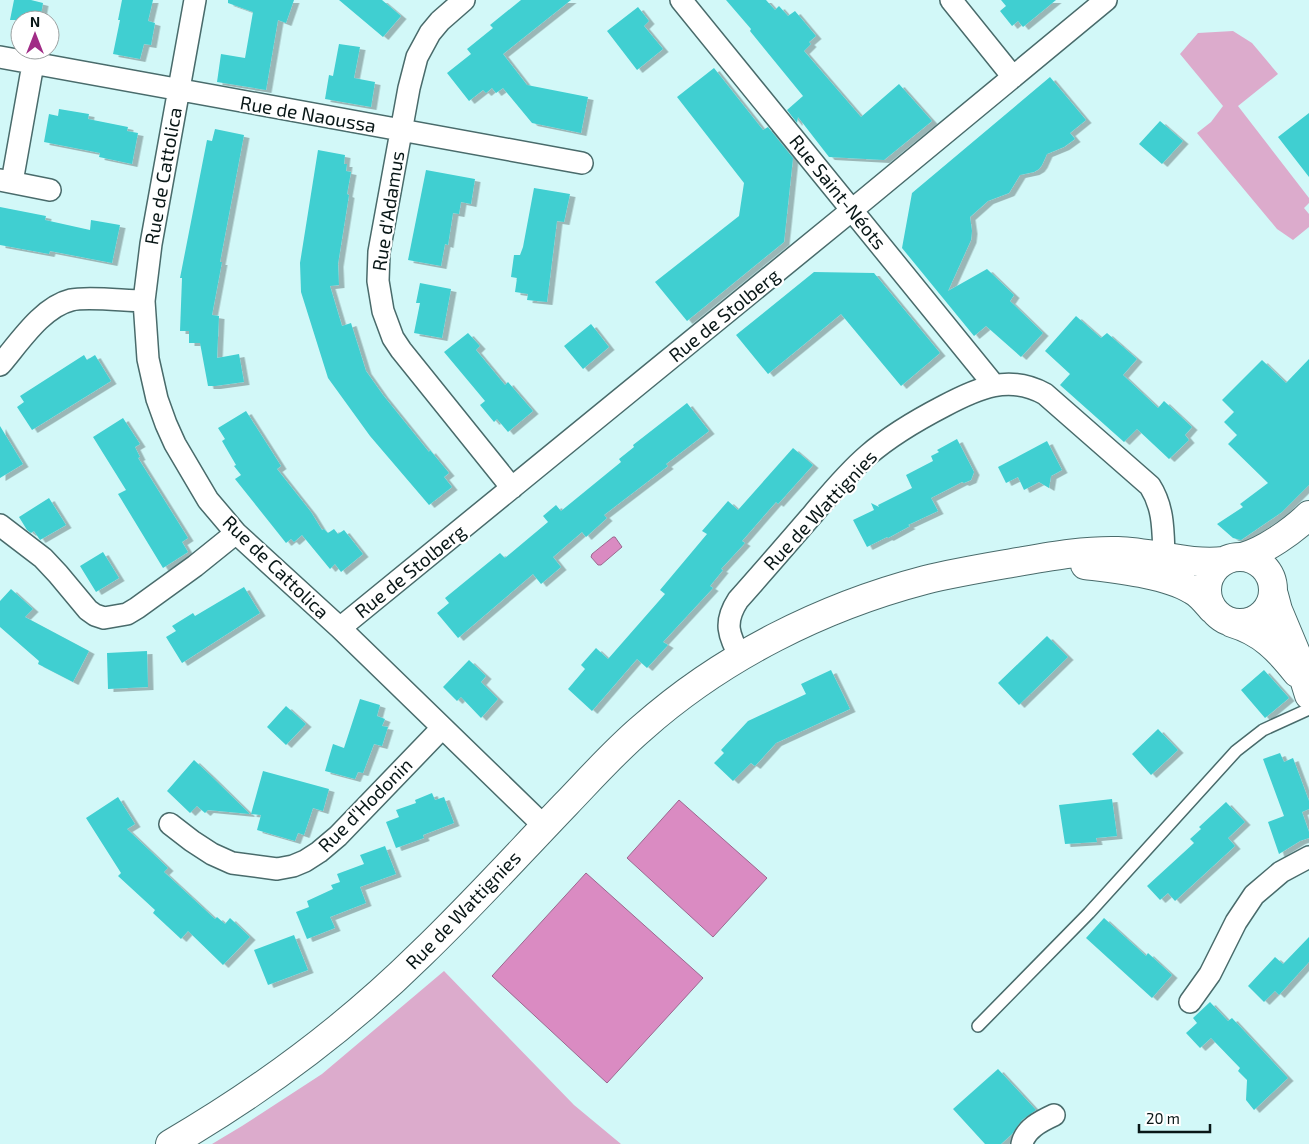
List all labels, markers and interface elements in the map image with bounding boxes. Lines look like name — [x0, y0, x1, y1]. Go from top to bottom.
north arrow — [10, 10, 60, 60]
text: N — [30, 13, 40, 30]
street label: Rue de Naoussa — [238, 90, 378, 137]
street label: Rue de Cattolica — [139, 105, 186, 246]
street label: Rue Saint-Néots — [785, 130, 892, 254]
street label: Rue d'Adamus — [367, 149, 408, 273]
street label: Rue de Stolberg — [664, 263, 784, 366]
street label: Rue de Wattignies — [758, 445, 881, 574]
street label: Rue de Cattolica — [218, 510, 334, 623]
street label: Rue de Stolberg — [350, 519, 470, 622]
street label: Rue d'Hodonin — [313, 753, 417, 857]
street label: Rue de Wattignies — [400, 846, 525, 974]
scale bar — [1139, 1102, 1210, 1134]
text: 20 m — [1146, 1109, 1180, 1127]

